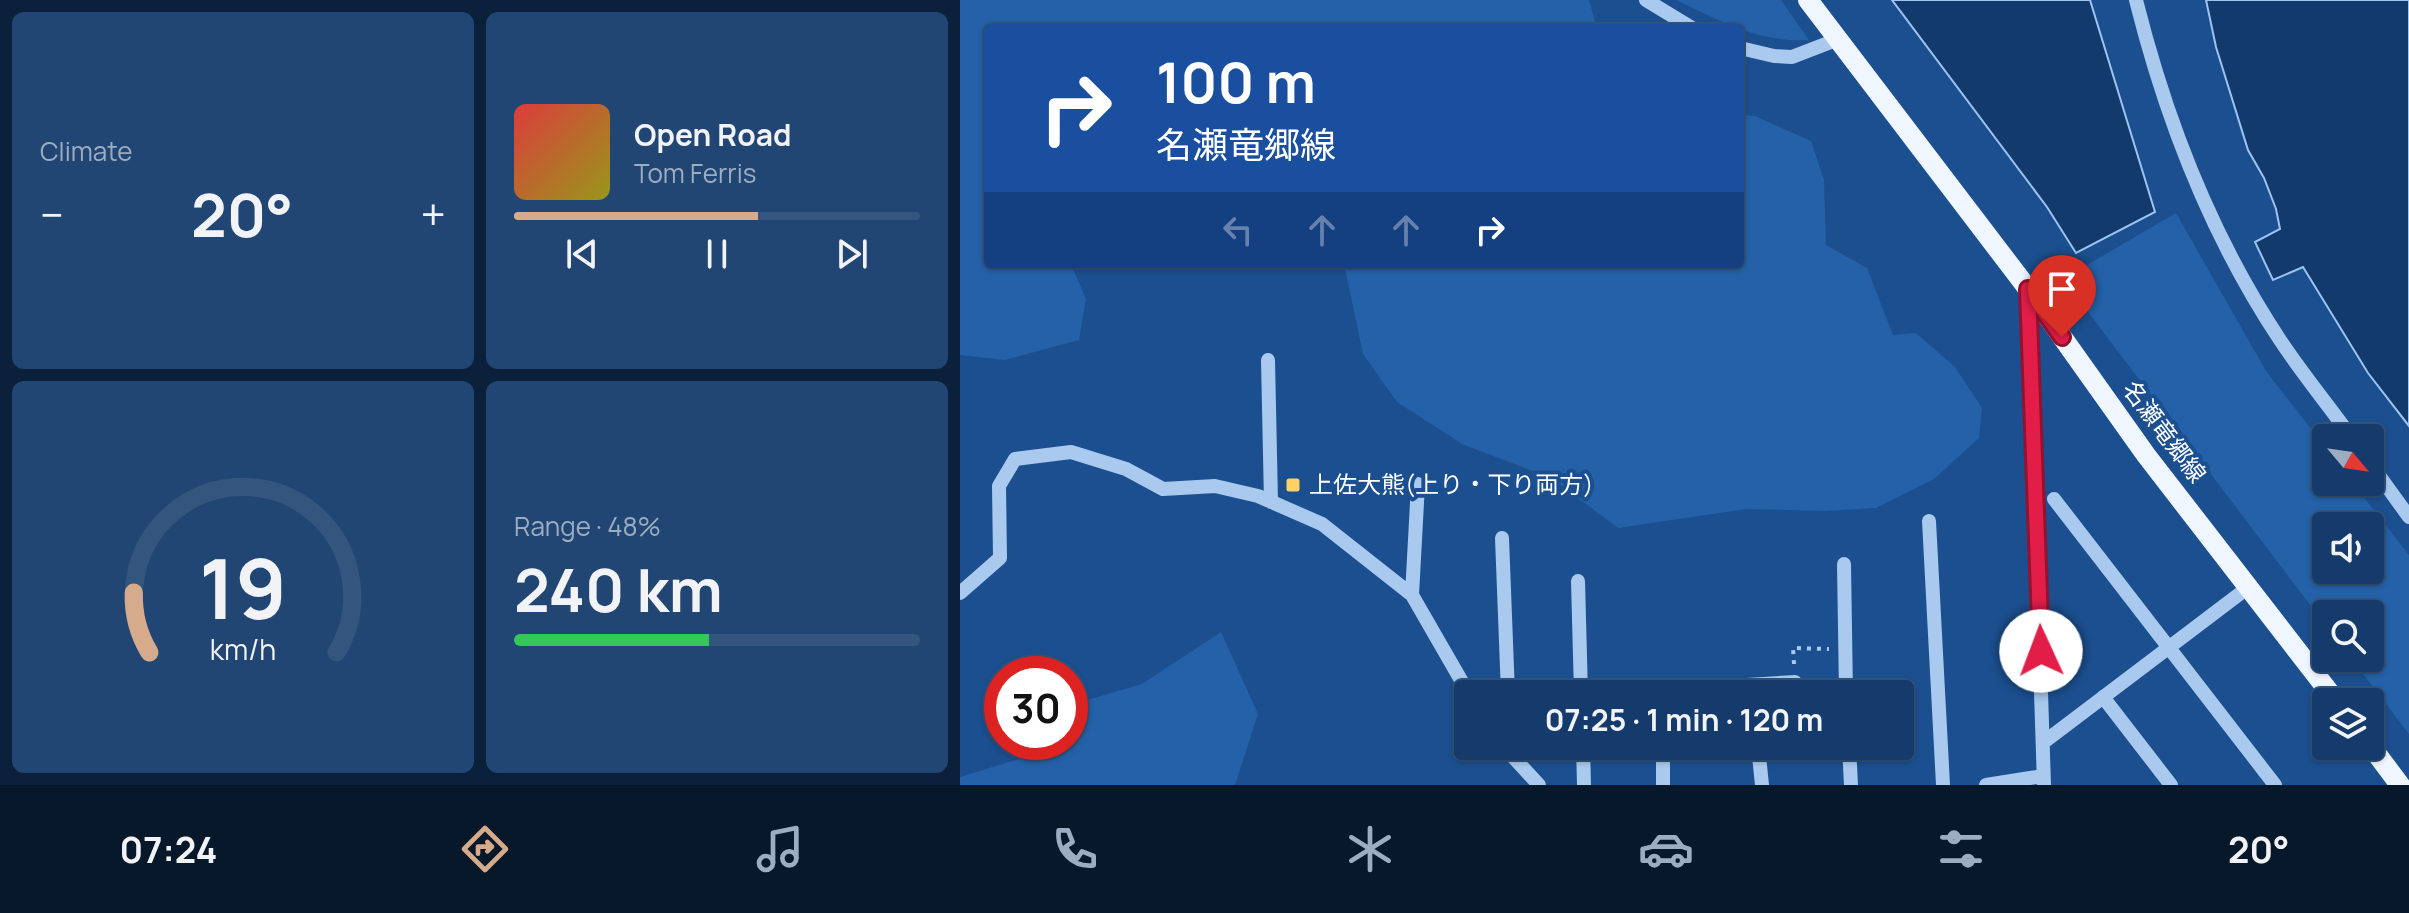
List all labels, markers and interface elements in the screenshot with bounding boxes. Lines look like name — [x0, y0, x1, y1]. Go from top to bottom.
text: 100 m — [1156, 43, 1316, 120]
icon: right — [1024, 56, 1128, 160]
text: Open Road — [634, 114, 791, 155]
text: 名瀬竜郷線 — [1156, 120, 1336, 169]
text: Climate — [40, 133, 132, 169]
text: Tom Ferris — [634, 155, 756, 191]
text: 20° — [191, 173, 293, 255]
text: − — [40, 184, 64, 244]
text: + — [421, 184, 446, 244]
icon: left — [1216, 208, 1260, 252]
icon: ahead — [1300, 208, 1344, 252]
icon: ahead — [1384, 208, 1428, 252]
icon: right — [1468, 208, 1512, 252]
icon: previous — [560, 232, 604, 276]
icon: pause — [695, 232, 739, 276]
icon: next — [830, 232, 874, 276]
pin — [2028, 255, 2096, 337]
icon: arrive — [2040, 267, 2084, 311]
street label: 名瀬竜郷線 — [2116, 373, 2214, 489]
north arrow — [2312, 424, 2384, 496]
map controls — [2312, 424, 2384, 760]
place label: 上佐大熊(上り・下り両方) — [1309, 467, 1593, 500]
marker: 上佐大熊(上り・下り両方) — [1284, 476, 1302, 494]
text: Range · 48% — [514, 508, 661, 544]
button: sound — [2312, 512, 2384, 584]
text: 19 — [199, 529, 287, 643]
text: 240 km — [514, 548, 723, 630]
button: search — [2312, 600, 2384, 672]
position arrow — [1999, 609, 2083, 693]
text: km/h — [210, 630, 276, 669]
speed limit sign: 30 — [984, 656, 1088, 760]
button: layers — [2312, 688, 2384, 760]
text: 07:25 · 1 min · 120 m — [1545, 699, 1823, 740]
icon: directions — [457, 821, 513, 877]
icon: music — [752, 821, 808, 877]
icon: phone — [1047, 821, 1103, 877]
icon: climate — [1342, 821, 1398, 877]
icon: car — [1638, 821, 1694, 877]
icon: filters — [1933, 821, 1989, 877]
text: 07:24 — [120, 825, 217, 874]
text: 20° — [2228, 825, 2289, 874]

